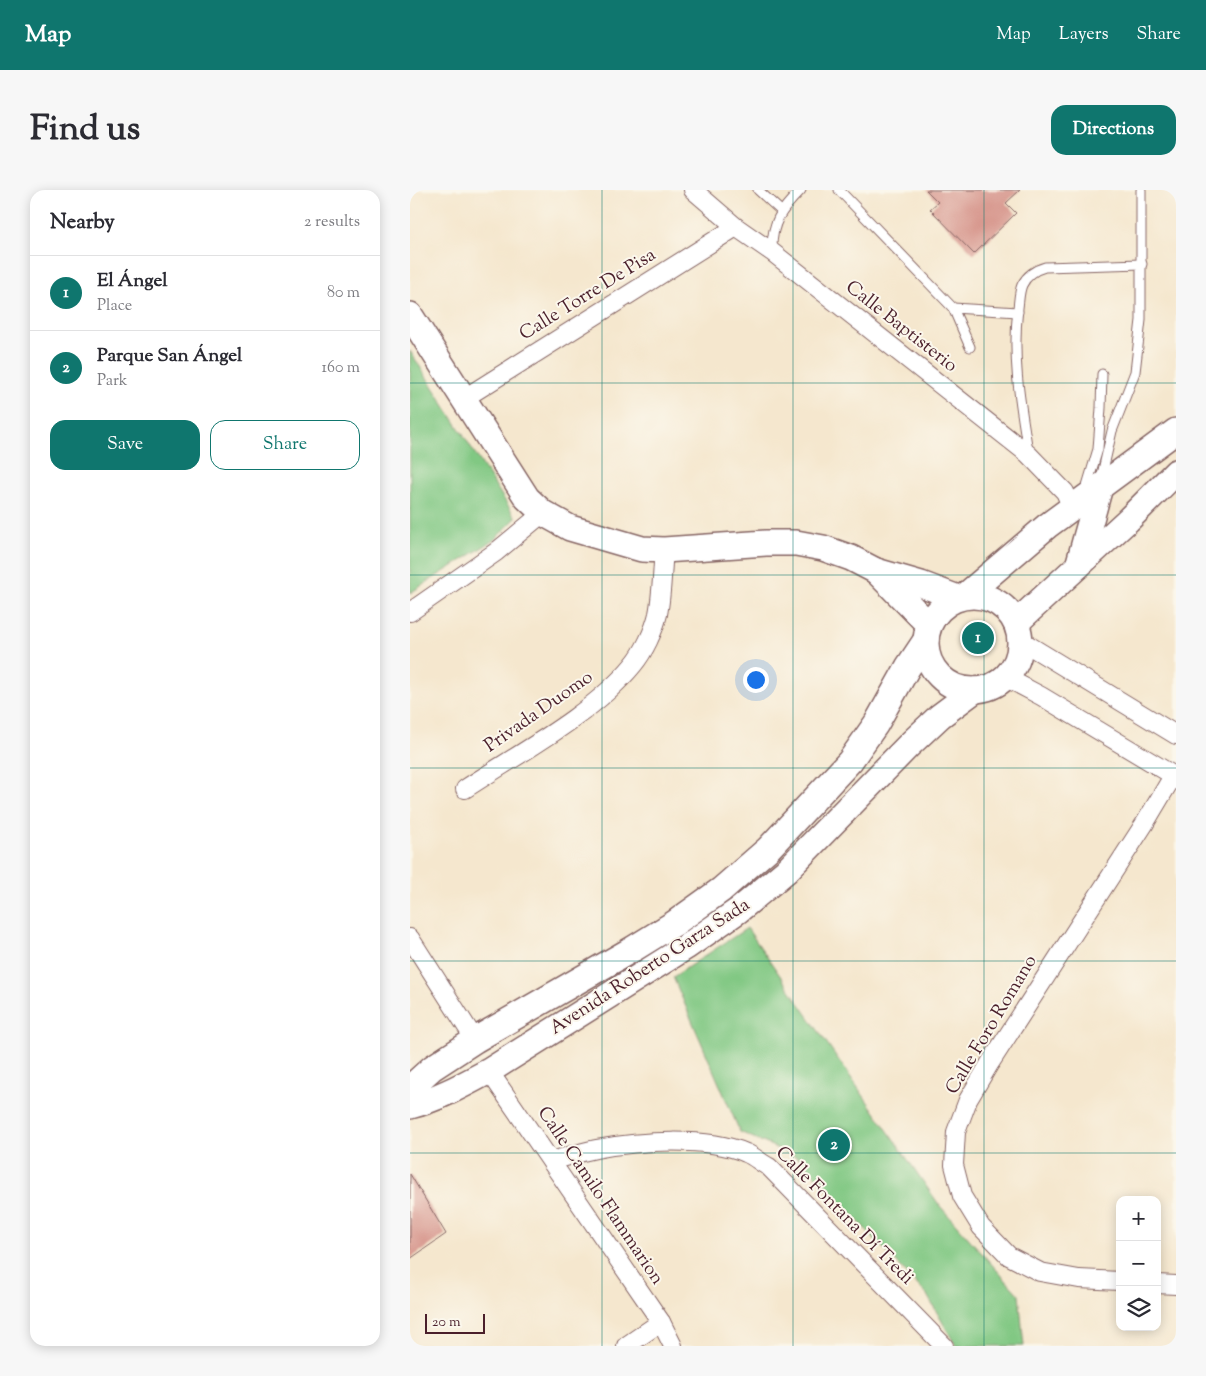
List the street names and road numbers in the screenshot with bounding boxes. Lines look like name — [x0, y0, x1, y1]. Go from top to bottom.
street label: Calle Torre De Pisa — [515, 242, 662, 348]
street label: Calle Baptisterio — [839, 275, 963, 379]
street label: Privada Duomo — [479, 664, 599, 760]
street label: Avenida Roberto Garza Sada — [545, 892, 756, 1042]
street label: Calle Foro Romano — [940, 950, 1044, 1100]
street label: Calle Camilo Flammarion — [530, 1101, 670, 1291]
street label: Calle Fontana Dí Tredi — [769, 1141, 919, 1291]

